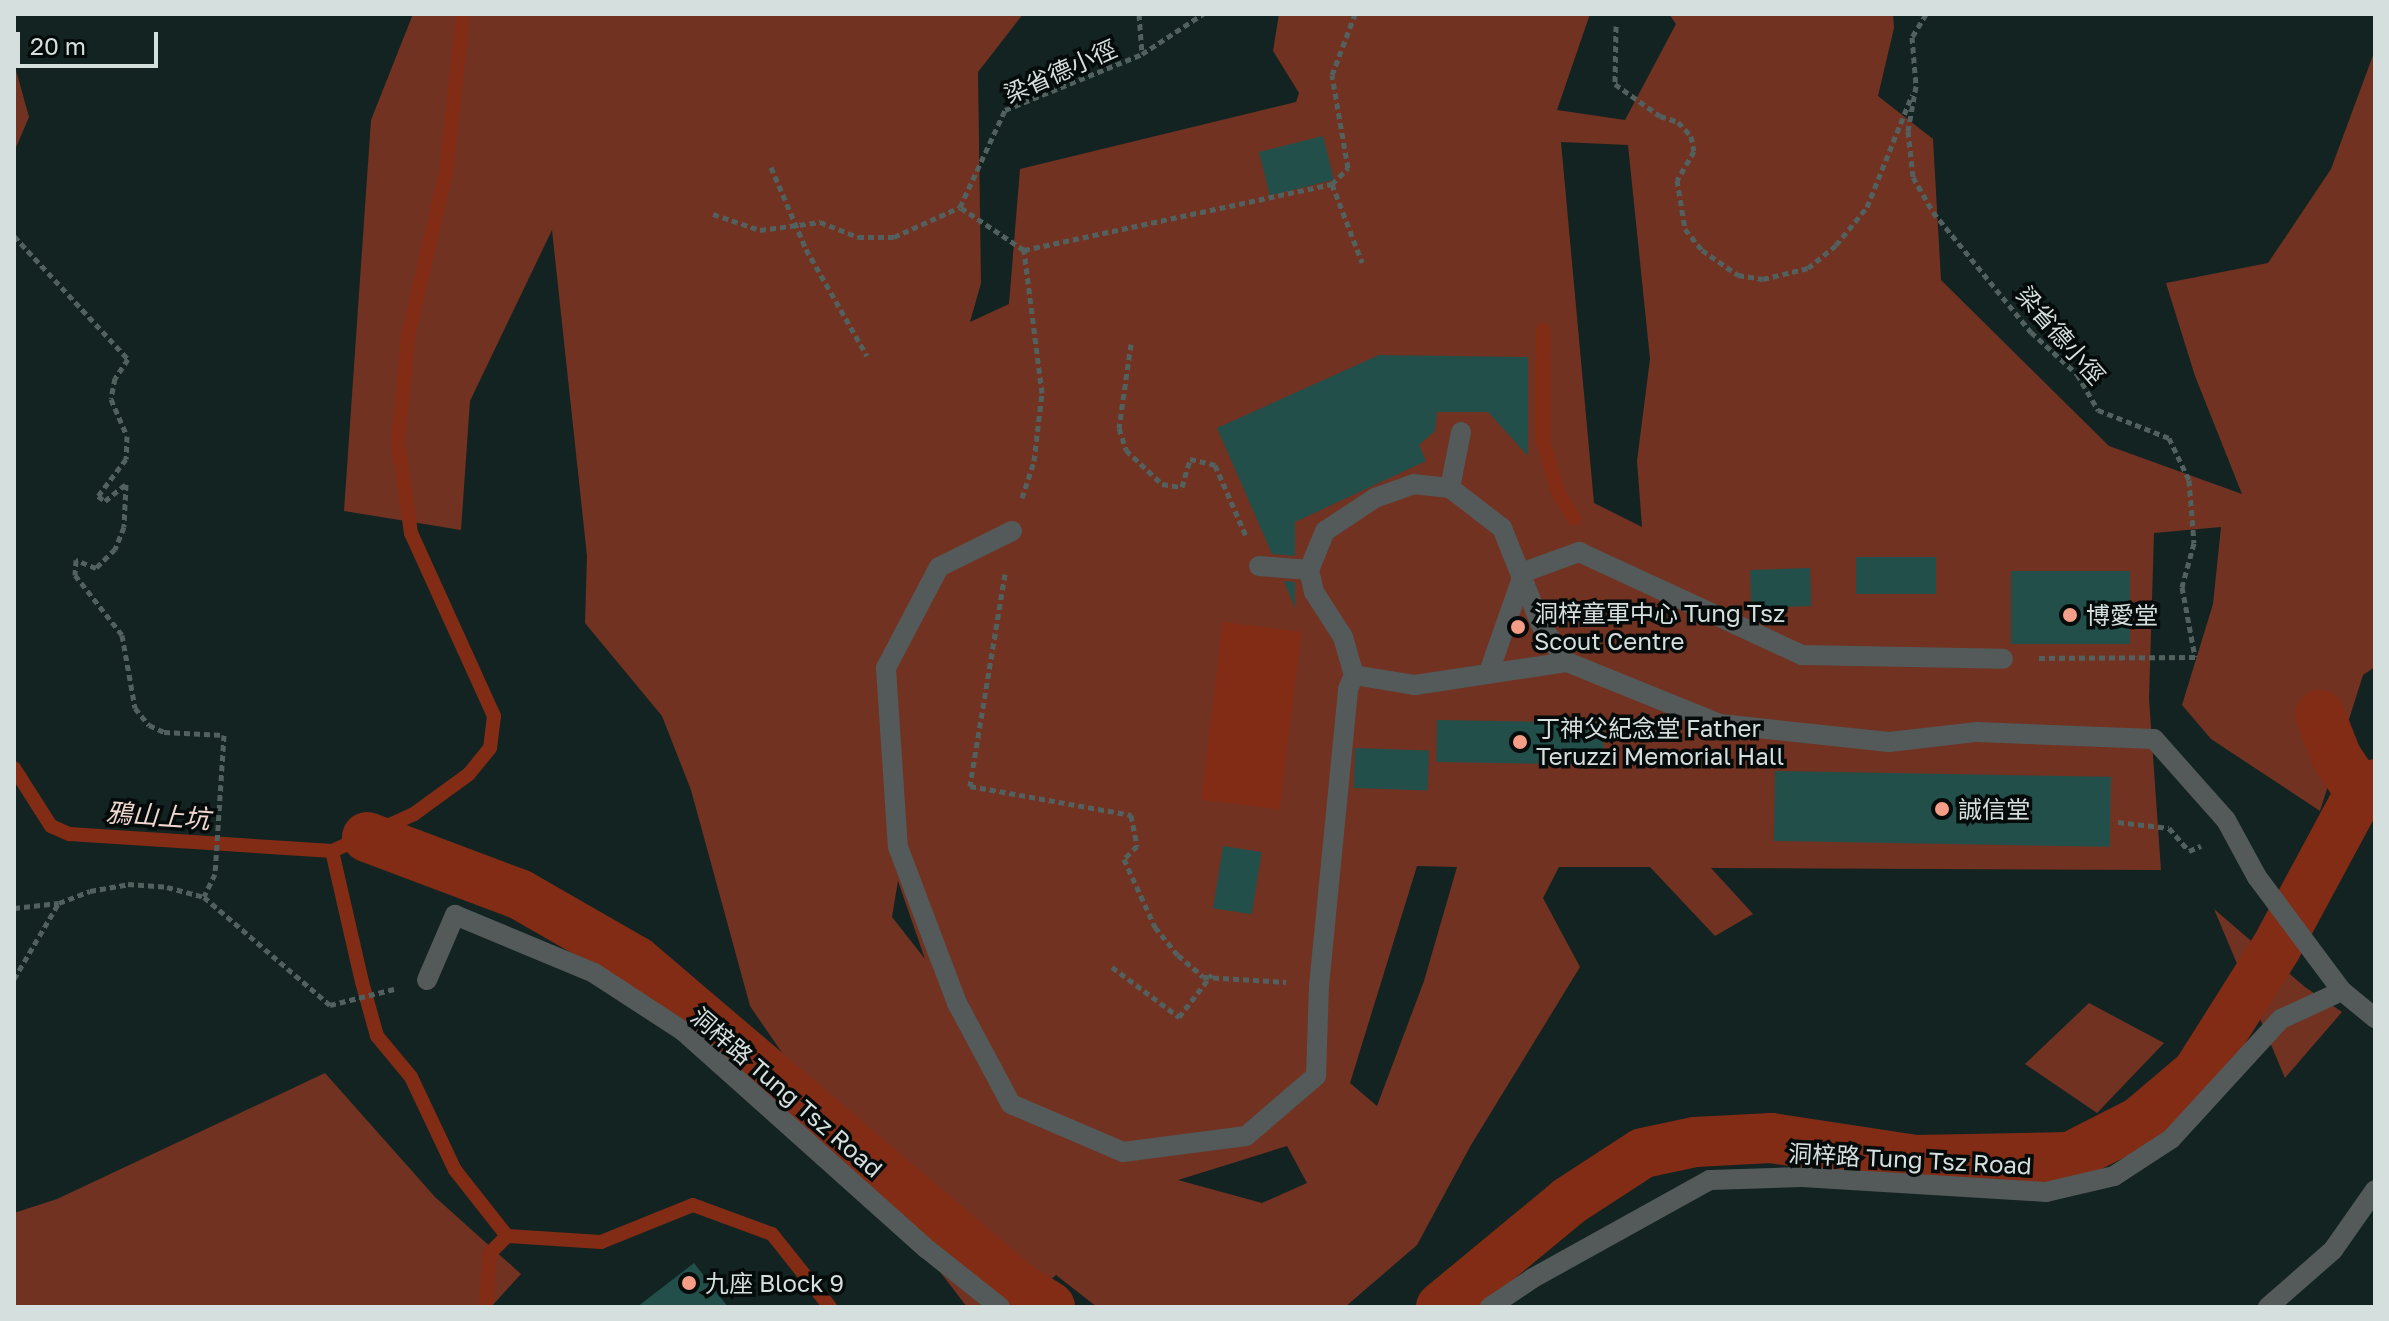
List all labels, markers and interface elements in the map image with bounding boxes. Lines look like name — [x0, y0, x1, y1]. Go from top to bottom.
scale bar — [20, 16, 162, 66]
text: 20 m — [30, 31, 86, 60]
street label: 梁省德小徑 — [999, 33, 1121, 109]
street label: 梁省德小徑 — [2011, 280, 2111, 390]
place label: 洞梓童軍中心 Tung Tsz Scout Centre — [1534, 599, 1785, 655]
place label: 博愛堂 — [2086, 601, 2158, 629]
marker: 博愛堂 — [2061, 606, 2079, 624]
marker: 洞梓童軍中心 Tung Tsz Scout Centre — [1509, 618, 1527, 636]
place label: 丁神父紀念堂 Father Teruzzi Memorial Hall — [1536, 714, 1784, 770]
marker: 丁神父紀念堂 Father Teruzzi Memorial Hall — [1511, 733, 1529, 751]
place label: 誠信堂 — [1958, 795, 2030, 823]
water label: 鴉山上坑 — [105, 797, 211, 835]
marker: 誠信堂 — [1933, 800, 1951, 818]
street label: 洞梓路 Tung Tsz Road — [685, 1001, 889, 1183]
street label: 洞梓路 Tung Tsz Road — [1787, 1138, 2033, 1180]
place label: 九座 Block 9 — [705, 1269, 844, 1297]
marker: 九座 Block 9 — [680, 1274, 698, 1292]

